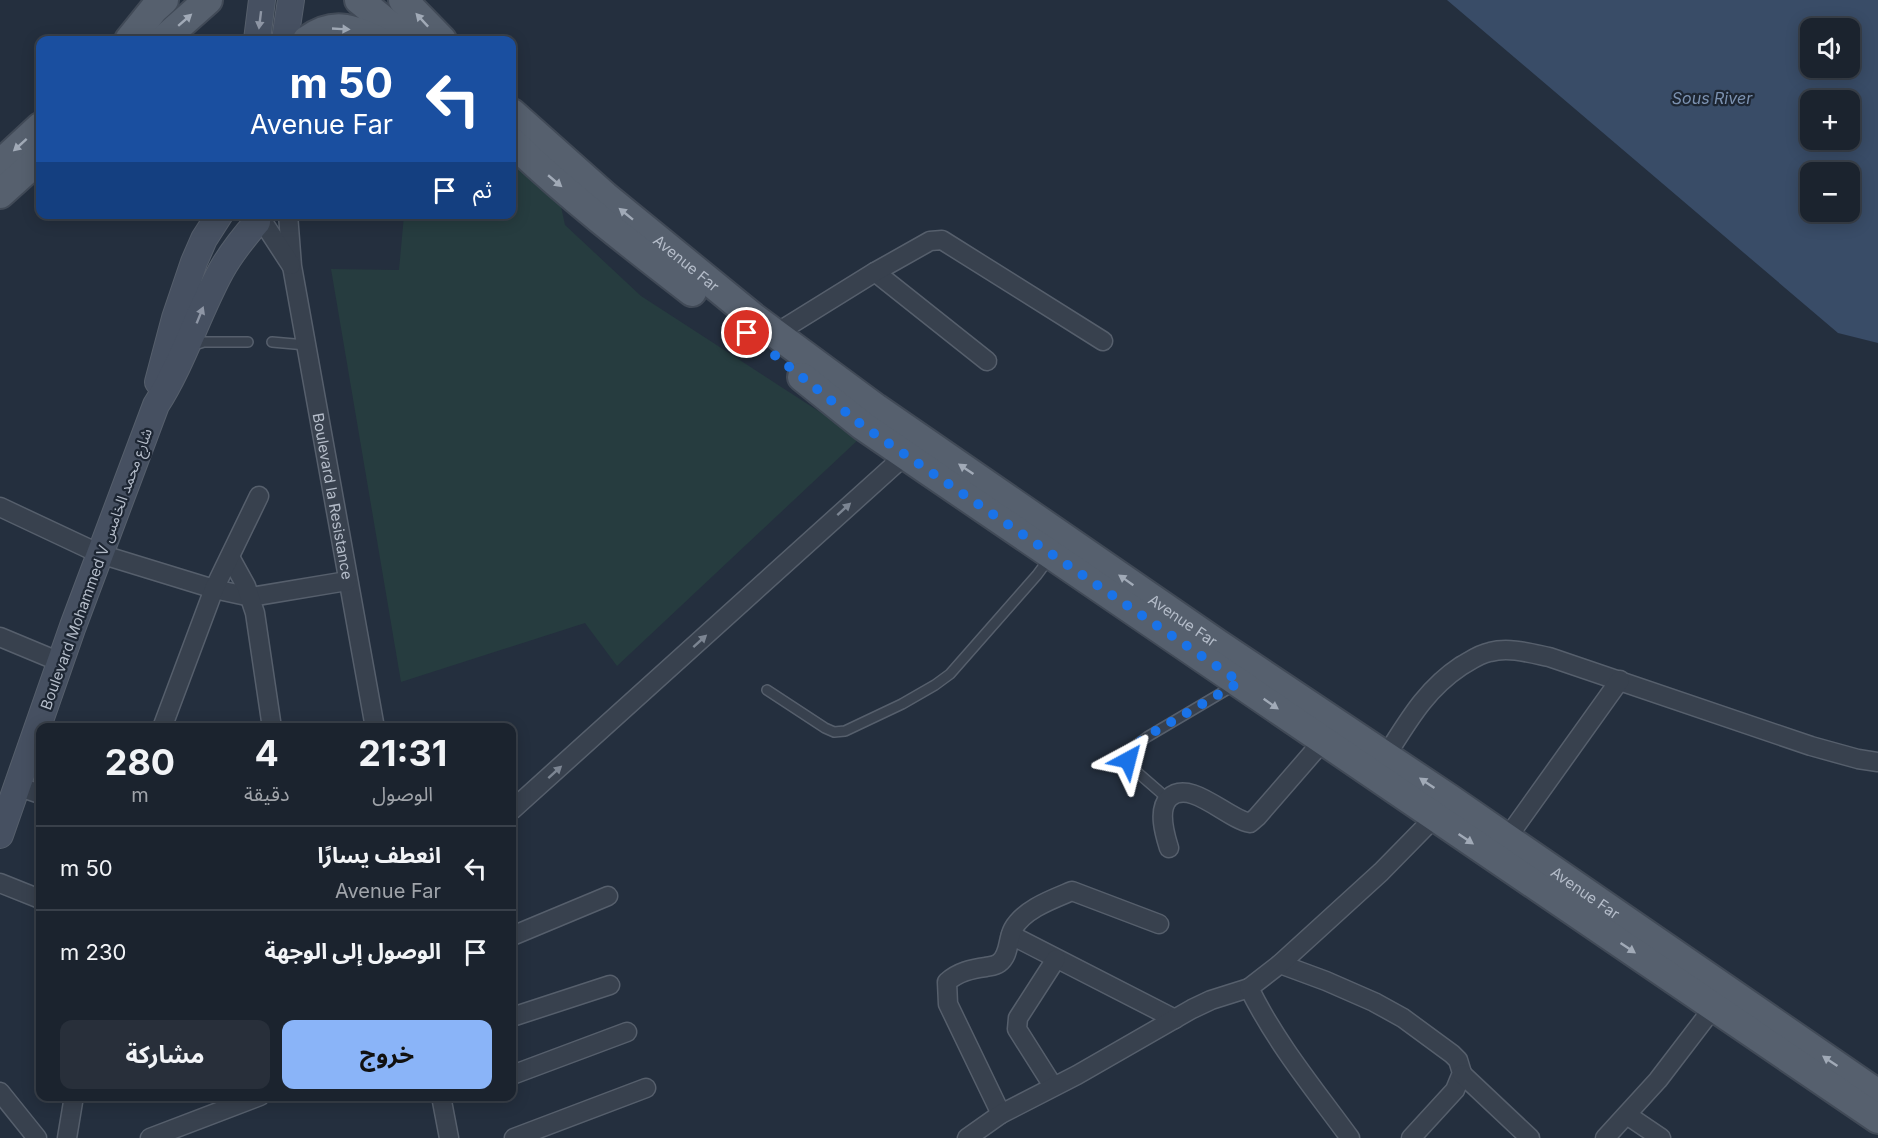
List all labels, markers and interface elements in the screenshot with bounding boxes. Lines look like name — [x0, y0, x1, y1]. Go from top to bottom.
one-way arrow — [255, 11, 264, 30]
one-way arrow — [416, 13, 430, 27]
one-way arrow — [177, 14, 192, 27]
map controls — [1800, 18, 1860, 222]
button: sound — [1800, 18, 1860, 78]
one-way arrow — [332, 25, 351, 34]
text: 50 m — [290, 57, 393, 108]
icon: left — [414, 60, 492, 138]
water label: Sous River — [1672, 88, 1753, 108]
button: + — [1800, 90, 1860, 150]
text: Avenue Far — [250, 108, 393, 141]
one-way arrow — [13, 138, 28, 151]
button: − — [1800, 162, 1860, 222]
icon: arrive — [428, 174, 461, 207]
one-way arrow — [547, 174, 562, 187]
text: ثم — [473, 177, 492, 203]
one-way arrow — [618, 207, 634, 220]
street label: Avenue Far — [650, 230, 724, 295]
one-way arrow — [196, 306, 205, 324]
pin — [721, 307, 772, 358]
icon: arrive — [730, 316, 763, 349]
street label: Boulevard la Resistance — [309, 411, 358, 581]
street label: Boulevard Mohammed V شارع محمد الخامس — [36, 425, 159, 713]
one-way arrow — [958, 464, 974, 475]
one-way arrow — [836, 503, 851, 516]
one-way arrow — [1119, 574, 1135, 586]
street label: Avenue Far — [1145, 590, 1222, 651]
one-way arrow — [692, 635, 707, 648]
one-way arrow — [1263, 698, 1279, 710]
position arrow — [1096, 728, 1160, 792]
text: 4 — [255, 731, 279, 775]
text: 21:31 — [358, 731, 447, 775]
text: 280 — [105, 740, 175, 784]
one-way arrow — [547, 766, 562, 779]
one-way arrow — [1419, 778, 1435, 789]
text: دقيقة — [244, 782, 289, 806]
text: الوصول — [372, 782, 433, 806]
text: m — [131, 783, 149, 807]
one-way arrow — [1458, 833, 1474, 845]
text: انعطف يسارًا — [318, 842, 441, 868]
icon: left — [459, 852, 492, 885]
text: 50 m — [60, 855, 113, 881]
street label: Avenue Far — [1547, 862, 1624, 923]
text: Avenue Far — [335, 879, 441, 903]
icon: arrive — [459, 936, 492, 969]
text: الوصول إلى الوجهة — [264, 938, 441, 964]
text: 230 m — [60, 939, 126, 965]
one-way arrow — [1620, 942, 1636, 953]
button: مشاركة — [60, 1020, 270, 1089]
button: خروج — [282, 1020, 492, 1089]
one-way arrow — [1822, 1055, 1838, 1067]

